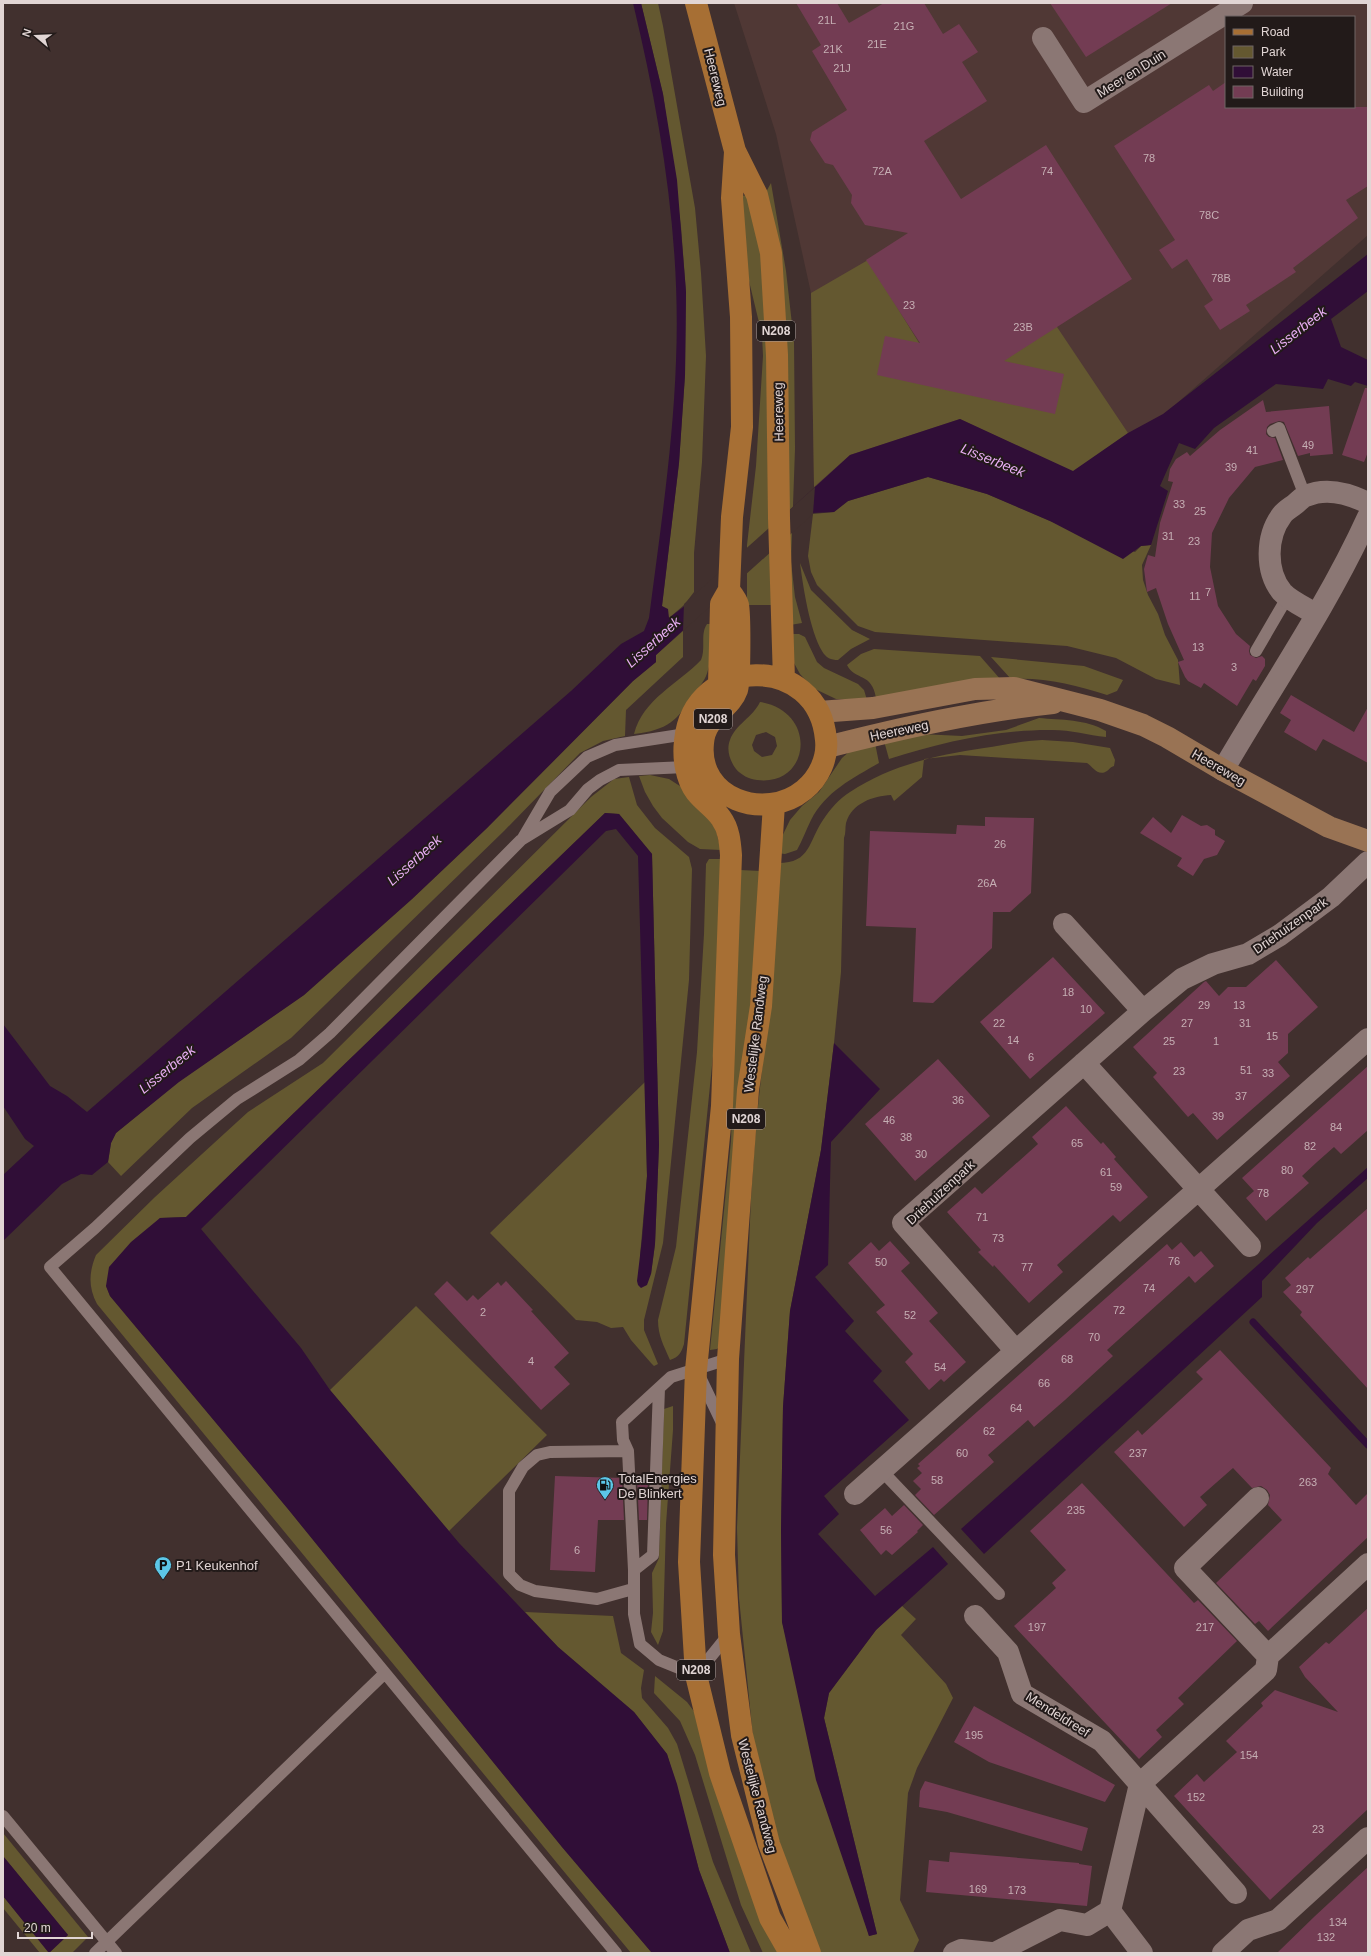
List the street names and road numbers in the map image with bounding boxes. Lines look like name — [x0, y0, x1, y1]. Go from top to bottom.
street label: Meer en Duin — [1094, 46, 1168, 100]
street label: Heereweg — [701, 47, 730, 108]
road number: N208 — [757, 321, 795, 341]
street label: Heereweg — [770, 382, 787, 442]
road number: N208 — [694, 709, 732, 729]
street label: Heereweg — [869, 717, 930, 744]
street label: Heereweg — [1189, 746, 1248, 789]
street label: Driehuizenpark — [1250, 894, 1331, 957]
street label: Westelijke Randweg — [741, 975, 770, 1093]
road number: N208 — [727, 1109, 765, 1129]
street label: Driehuizenpark — [903, 1157, 978, 1228]
road number: N208 — [677, 1660, 715, 1680]
street label: Mendeldreef — [1023, 1689, 1093, 1740]
street label: Westelijke Randweg — [735, 1737, 780, 1855]

